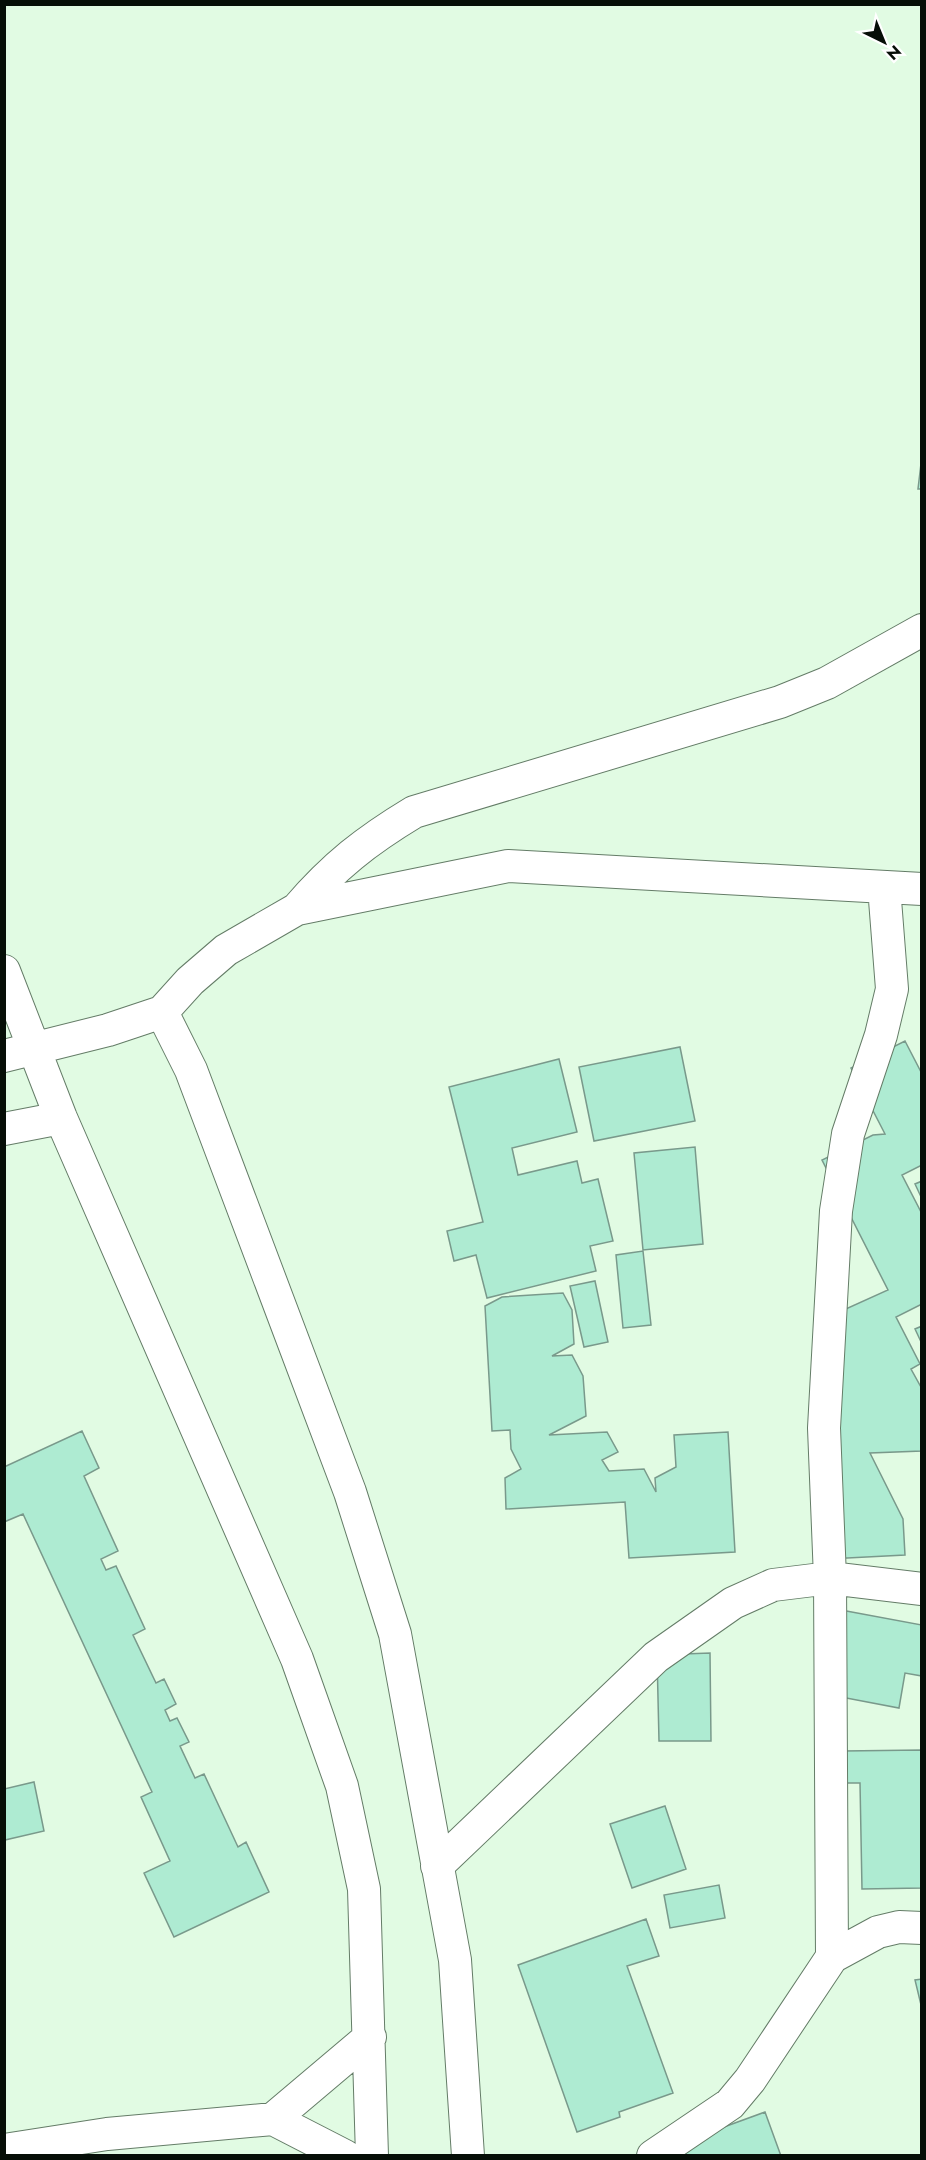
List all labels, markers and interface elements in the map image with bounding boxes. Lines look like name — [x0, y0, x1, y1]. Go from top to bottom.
north arrow — [854, 12, 914, 72]
text: N — [881, 40, 906, 65]

